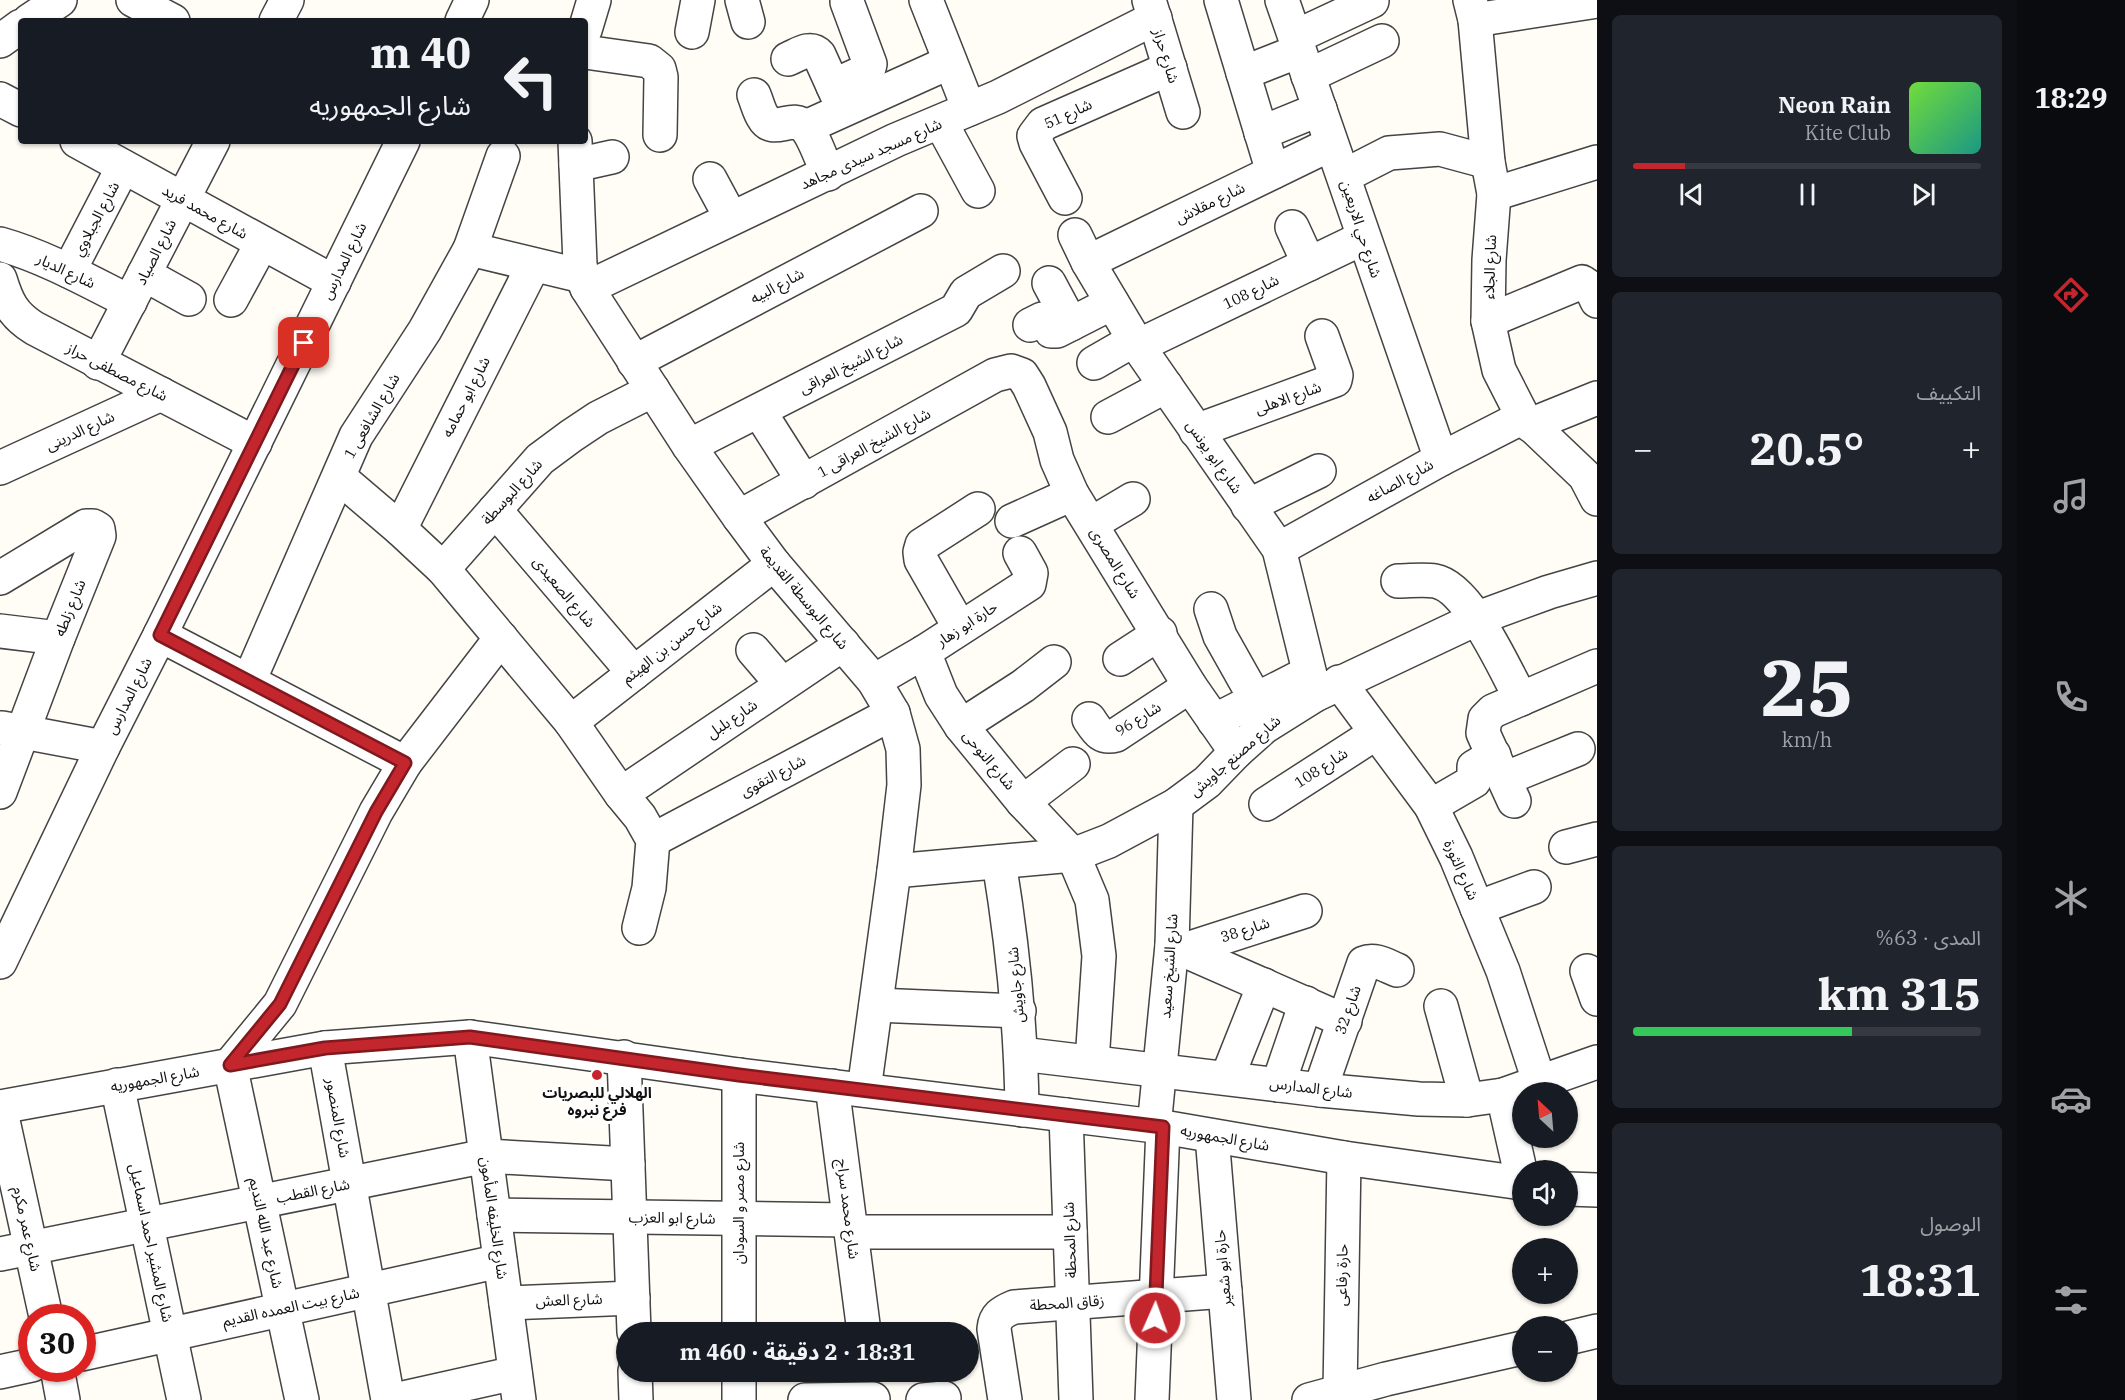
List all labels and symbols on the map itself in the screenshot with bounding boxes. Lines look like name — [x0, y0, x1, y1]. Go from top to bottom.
street label: شارع حراز — [1146, 25, 1184, 87]
street label: شارع 51 — [1041, 94, 1096, 136]
street label: شارع مسجد سيدى مجاهد — [797, 114, 946, 196]
street label: شارع مقلاش — [1172, 177, 1249, 230]
street label: شارع حي الاربعين — [1334, 177, 1386, 281]
street label: شارع الجبلاوي — [68, 178, 126, 261]
street label: شارع محمد فريد — [158, 180, 252, 246]
street label: شارع الصياد — [131, 215, 183, 289]
street label: شارع المدارس — [317, 219, 373, 304]
street label: شارع الجلاء — [1479, 234, 1503, 300]
street label: شارع الديار — [32, 248, 99, 295]
street label: شارع البيه — [747, 263, 809, 310]
street label: شارع 108 — [1220, 270, 1283, 316]
pin — [278, 317, 329, 368]
street label: شارع الشيخ العراقى — [796, 329, 907, 401]
street label: شارع مصطفى حراز — [61, 337, 171, 408]
street label: شارع ابو حمامه — [437, 353, 497, 442]
street label: شارع الشافعى 1 — [339, 370, 406, 463]
street label: شارع الاهلى — [1252, 377, 1325, 421]
street label: شارع الشيخ العراقى 1 — [814, 403, 935, 484]
street label: شارع الدرينى — [42, 406, 119, 457]
street label: شارع ابو يونس — [1180, 416, 1247, 499]
street label: شارع الصاغه — [1363, 454, 1438, 509]
street label: شارع البوسطة — [477, 455, 549, 531]
street label: شارع المصرى — [1084, 524, 1145, 604]
street label: شارع البوسطة القديمة — [753, 542, 853, 655]
street label: شارع الصعيدى — [527, 552, 600, 633]
street label: شارع زلطه — [50, 576, 92, 640]
street label: شارع حسن بن الهيثم — [618, 597, 728, 690]
street label: حارة ابو زهار — [932, 597, 1001, 651]
street label: شارع المدارس — [101, 654, 159, 739]
street label: شارع بلبل — [703, 695, 763, 745]
street label: شارع 96 — [1111, 697, 1166, 743]
street label: شارع مصنع جاويش — [1185, 711, 1286, 803]
street label: شارع النوحى — [957, 726, 1020, 796]
street label: شارع 108 — [1291, 743, 1353, 794]
street label: شارع التقوى — [737, 750, 810, 803]
street label: شارع الثورة — [1437, 837, 1483, 904]
street label: شارع الشيخ سعيد — [1155, 913, 1185, 1019]
street label: شارع 38 — [1218, 913, 1273, 949]
street label: شارع جاويش — [1003, 946, 1031, 1024]
street label: شارع 32 — [1330, 983, 1368, 1038]
street label: شارع الجمهوريه — [109, 1061, 202, 1099]
marker: الهلالي للبصريات فرع نبروه — [590, 1068, 604, 1082]
street label: شارع المدارس — [1268, 1073, 1354, 1105]
street label: شارع المنصور — [319, 1075, 355, 1160]
north arrow — [1512, 1082, 1578, 1148]
place label: الهلالي للبصريات فرع نبروه — [542, 1083, 652, 1121]
street label: شارع الجمهوريه — [1179, 1120, 1271, 1158]
street label: شارع مصر و السودان — [729, 1141, 751, 1264]
street label: شارع الخليفه المأمون — [474, 1155, 513, 1281]
street label: شارع محمد سراج — [830, 1158, 864, 1261]
street label: شارع المشير احمد اسماعيل — [122, 1162, 178, 1325]
street label: شارع القطب — [274, 1174, 352, 1210]
street label: شارع عبد الله النديم — [243, 1176, 288, 1291]
street label: شارع عمر مكرم — [6, 1185, 46, 1274]
street label: شارع المحطة — [1059, 1201, 1083, 1279]
street label: شارع ابو العزب — [628, 1207, 716, 1231]
street label: حارة ابو شعير — [1210, 1229, 1235, 1308]
street label: حارة رفاعى — [1331, 1243, 1352, 1306]
street label: شارع بيت العمده القديم — [221, 1283, 362, 1333]
position arrow — [1123, 1286, 1187, 1350]
street label: شارع العش — [535, 1289, 603, 1313]
street label: زقاق المحطة — [1029, 1290, 1105, 1315]
speed limit sign: 30 — [18, 1304, 96, 1382]

